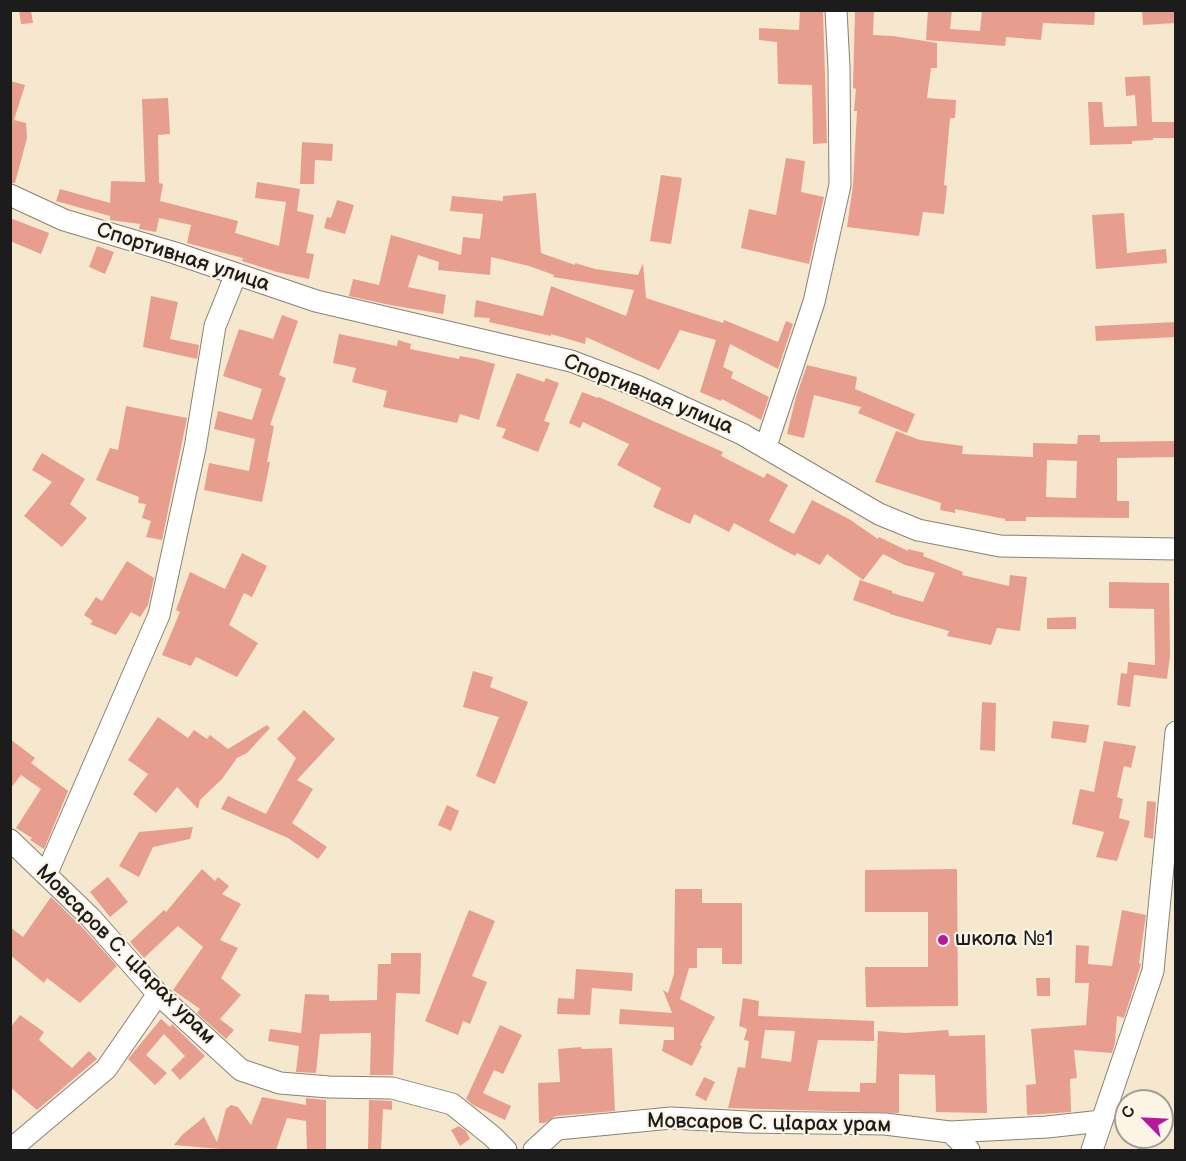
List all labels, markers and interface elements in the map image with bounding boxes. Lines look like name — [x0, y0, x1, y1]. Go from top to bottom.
street label: Спортивная улица — [93, 218, 273, 298]
street label: Спортивная улица — [559, 349, 737, 441]
street label: Мовсаров С. цIарах урам — [30, 860, 220, 1050]
place label: школа №1 — [955, 927, 1053, 953]
marker: школа №1 — [936, 933, 950, 947]
north arrow — [1114, 1089, 1174, 1149]
text: С — [1118, 1103, 1140, 1121]
street label: Мовсаров С. цIарах урам — [647, 1109, 891, 1139]

